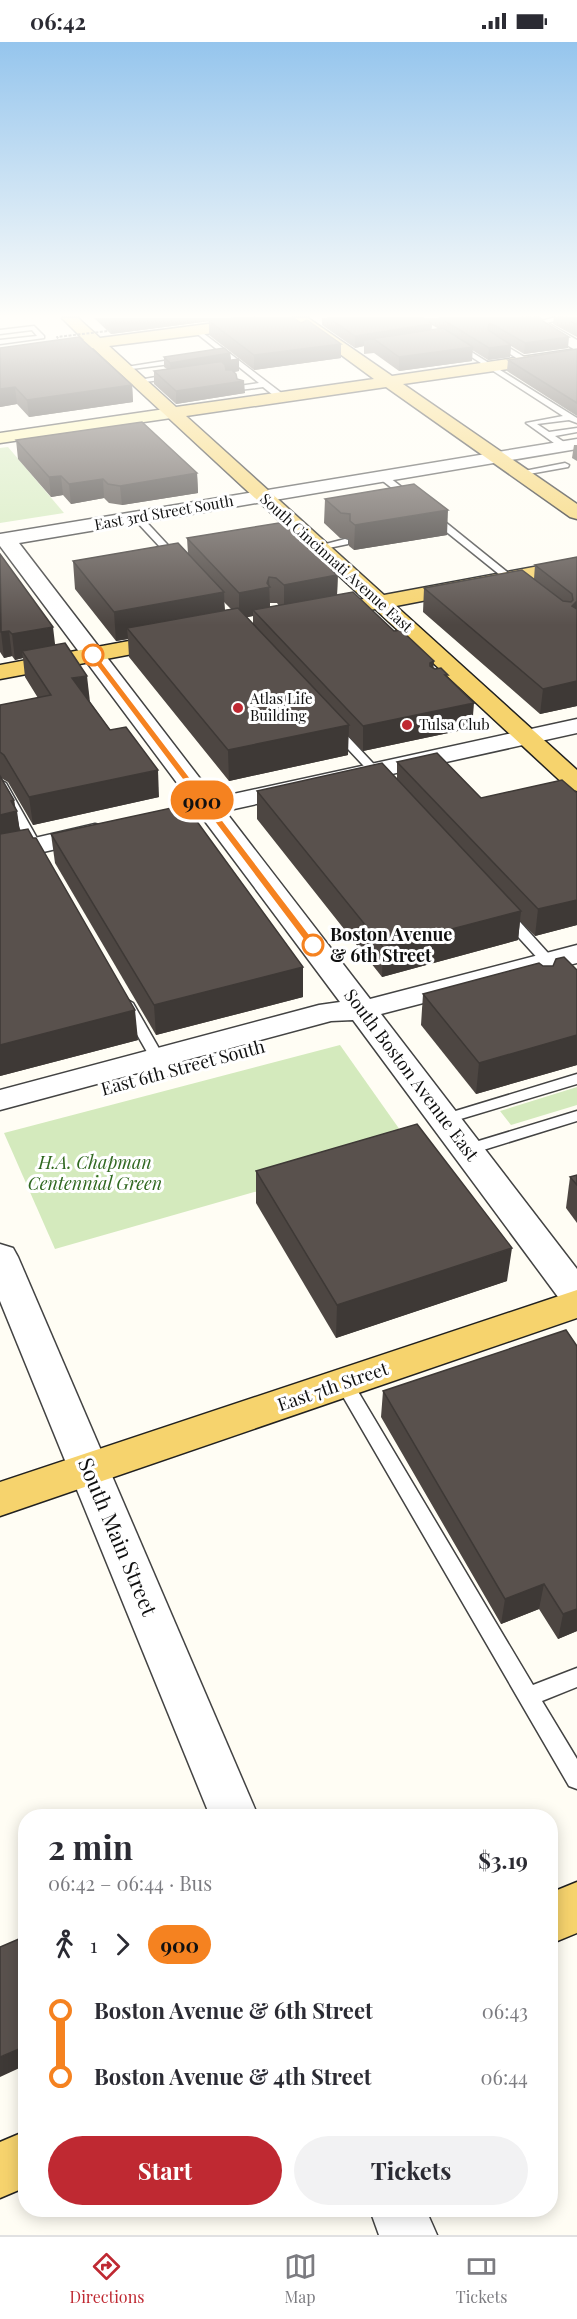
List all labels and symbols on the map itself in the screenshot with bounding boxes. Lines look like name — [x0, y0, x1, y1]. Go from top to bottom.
street label: South Cincinnati Avenue East — [256, 488, 418, 637]
street label: East 3rd Street South — [93, 490, 235, 534]
unlabelled marker — [82, 644, 104, 666]
place label: Atlas Life Building — [249, 688, 313, 725]
marker: Atlas Life Building — [231, 701, 245, 715]
place label: Tulsa Club — [419, 714, 490, 734]
marker: Tulsa Club — [400, 718, 414, 732]
line badge: 900 — [168, 780, 236, 819]
place label: Boston Avenue & 6th Street — [330, 922, 452, 967]
marker: Boston Avenue & 6th Street — [302, 934, 324, 956]
street label: South Boston Avenue East — [339, 983, 485, 1166]
street label: East 6th Street South — [98, 1033, 268, 1100]
park label: H.A. Chapman Centennial Green — [28, 1150, 162, 1195]
street label: East 7th Street — [274, 1356, 392, 1416]
street label: South Main Street — [73, 1453, 165, 1620]

